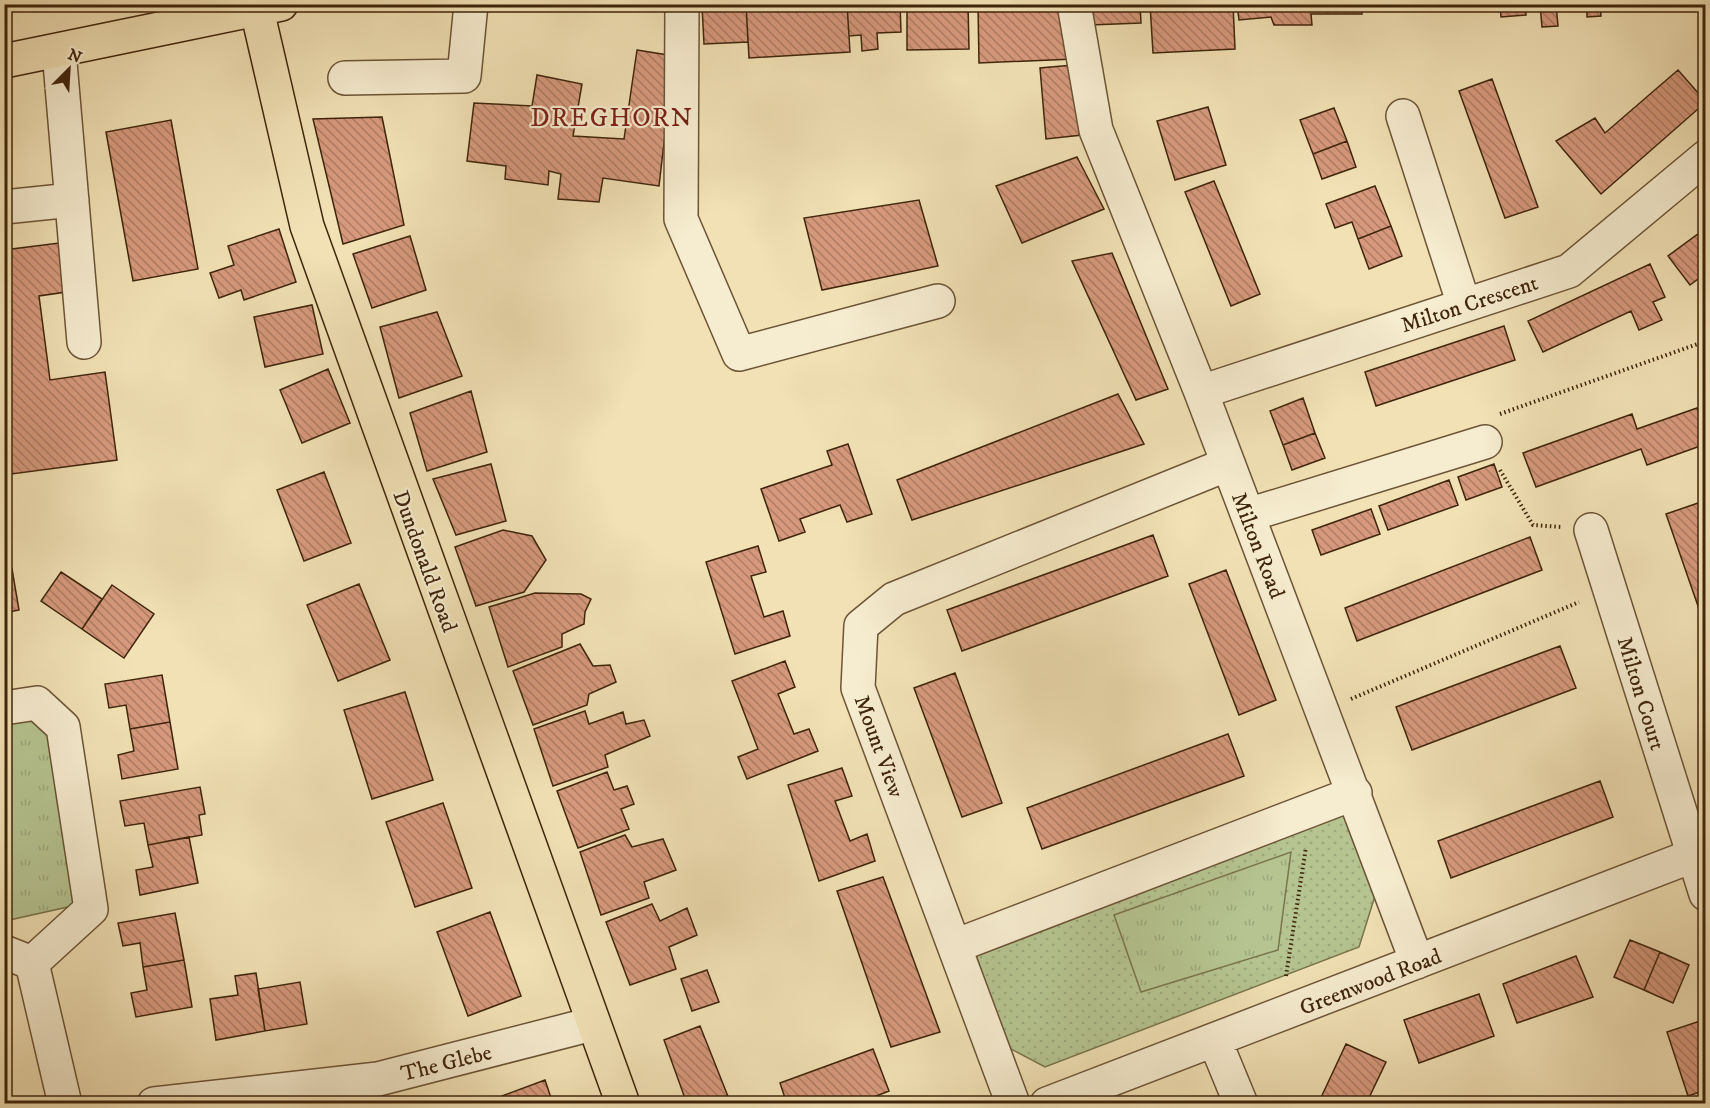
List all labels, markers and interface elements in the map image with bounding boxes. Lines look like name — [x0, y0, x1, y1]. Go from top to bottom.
north arrow — [39, 39, 99, 99]
text: N — [65, 44, 85, 68]
district label: DREGHORN — [530, 102, 694, 135]
street label: Milton Crescent — [1398, 270, 1541, 339]
street label: Dundonald Road — [386, 487, 463, 636]
street label: Milton Road — [1225, 488, 1290, 603]
street label: Milton Court — [1610, 633, 1671, 754]
street label: Mount View — [848, 692, 910, 801]
street label: Greenwood Road — [1296, 943, 1445, 1022]
street label: The Glebe — [398, 1039, 494, 1088]

